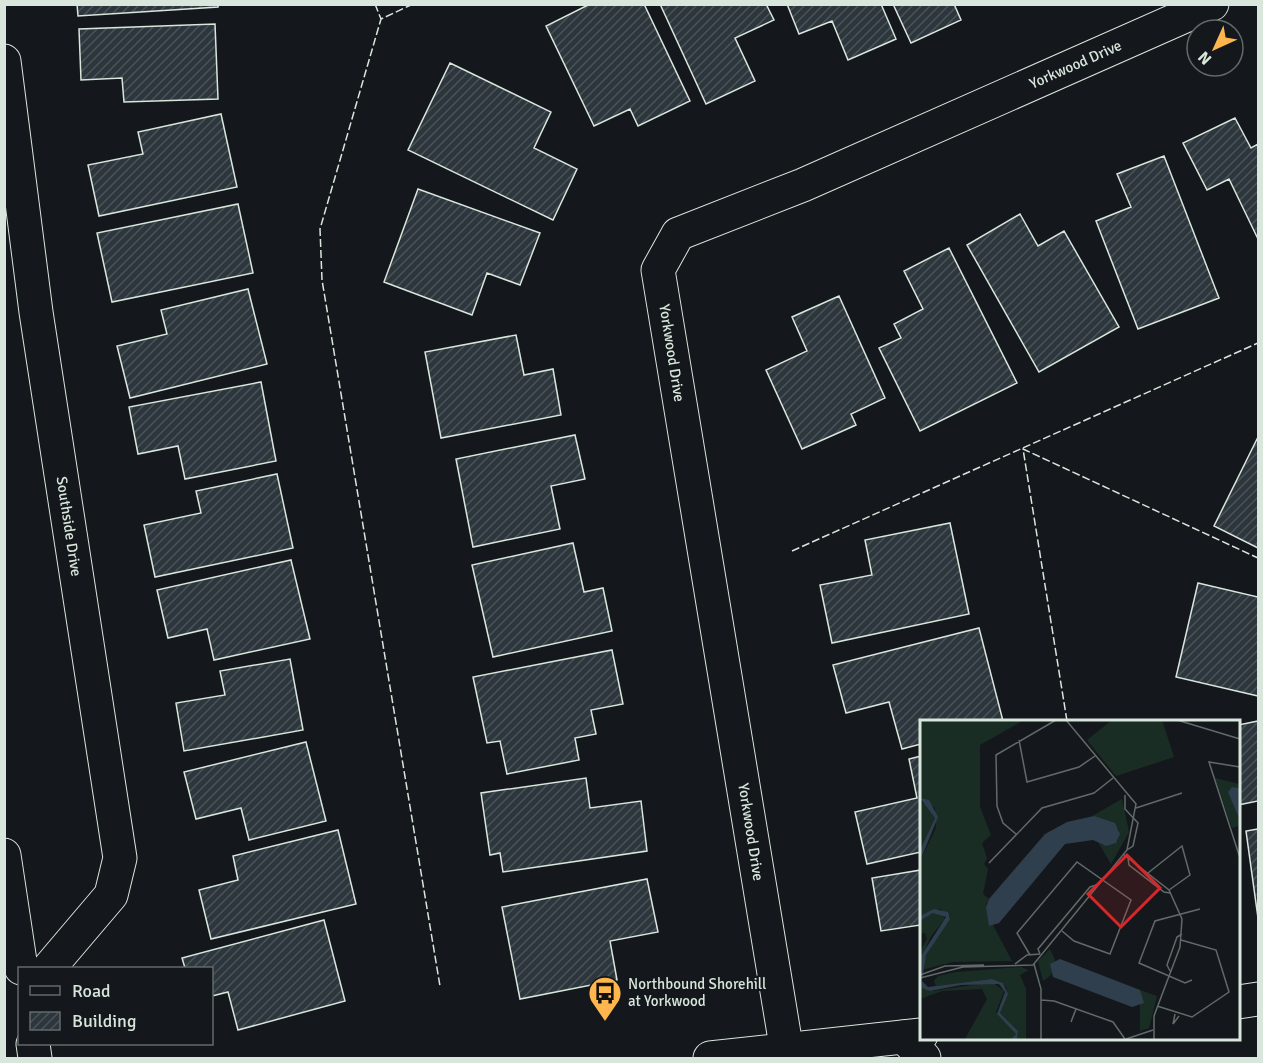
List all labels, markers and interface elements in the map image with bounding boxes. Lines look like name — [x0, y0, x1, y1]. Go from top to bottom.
north arrow — [1185, 18, 1245, 78]
street label: Yorkwood Drive — [1027, 36, 1124, 93]
text: N — [1194, 47, 1216, 69]
street label: Yorkwood Drive — [655, 303, 689, 403]
street label: Southside Drive — [52, 475, 86, 578]
inset map — [920, 720, 1239, 1039]
street label: Yorkwood Drive — [734, 782, 768, 882]
legend — [18, 967, 213, 1045]
bus stop icon: Northbound Shorehill at Yorkwood — [587, 975, 623, 1022]
place label: Northbound Shorehill at Yorkwood — [628, 975, 767, 1010]
text: Road — [72, 980, 111, 1002]
text: Building — [72, 1010, 136, 1032]

